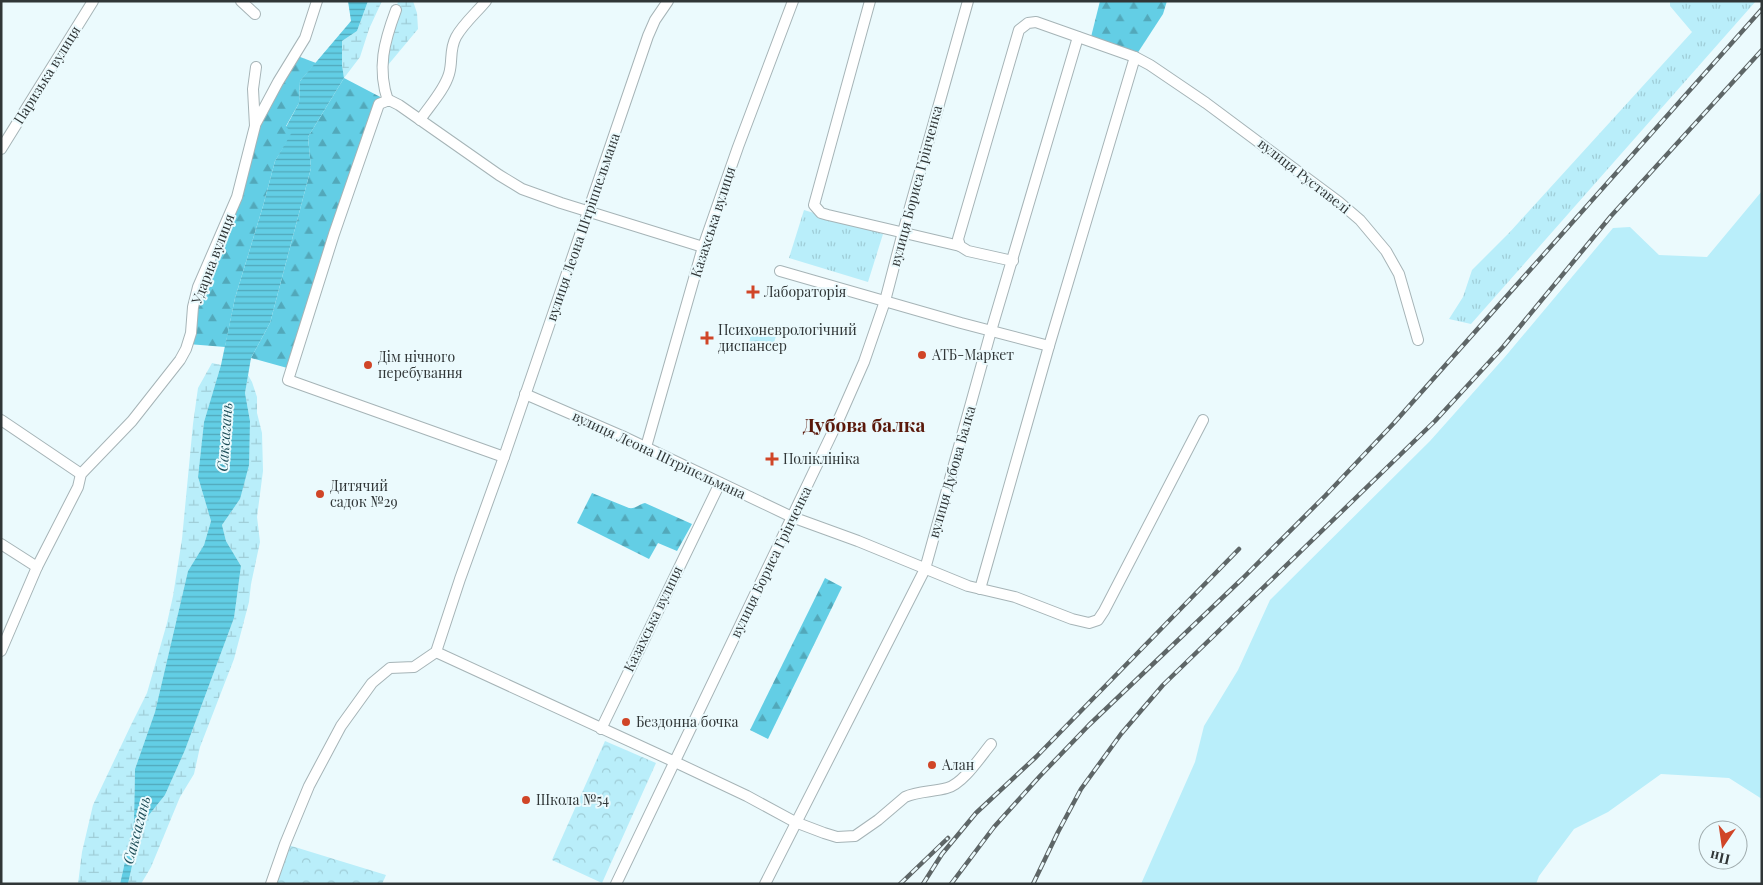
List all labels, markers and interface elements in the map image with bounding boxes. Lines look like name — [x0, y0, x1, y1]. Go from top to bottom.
street label: Паризька вулиця — [9, 22, 85, 127]
street label: вулиця Бориса Грінченка — [885, 103, 946, 269]
street label: вулиця Леона Штріппельмана — [541, 130, 624, 323]
street label: вулиця Руставелі — [1254, 134, 1354, 218]
street label: Казахська вулиця — [686, 164, 740, 280]
street label: Ударна вулиця — [186, 211, 239, 308]
place label: Лабораторія — [763, 282, 847, 301]
marker: Лабораторія — [746, 285, 760, 299]
place label: Психоневрологічний диспансер — [718, 320, 857, 355]
marker: Психоневрологічний диспансер — [700, 331, 714, 345]
place label: АТБ-Маркет — [931, 345, 1014, 364]
place label: Дім нічного перебування — [378, 347, 463, 382]
marker: АТБ-Маркет — [916, 349, 928, 361]
marker: Дім нічного перебування — [362, 359, 374, 371]
water label: Саксагань — [212, 401, 236, 472]
street label: вулиця Дубова Балка — [924, 404, 980, 540]
street label: вулиця Леона Штріпельмана — [569, 406, 749, 503]
district label: Дубова балка — [803, 411, 925, 437]
place label: Поліклініка — [783, 449, 860, 468]
marker: Поліклініка — [765, 452, 779, 466]
place label: Дитячий садок №29 — [330, 476, 398, 511]
street label: вулиця Бориса Грінченка — [726, 483, 816, 641]
marker: Дитячий садок №29 — [314, 488, 326, 500]
street label: Казахська вулиця — [619, 562, 687, 675]
place label: Бездонна бочка — [636, 712, 738, 731]
marker: Бездонна бочка — [620, 716, 632, 728]
place label: Алан — [941, 755, 975, 774]
marker: Алан — [926, 759, 938, 771]
place label: Школа №54 — [536, 790, 609, 809]
water label: Саксагань — [117, 793, 155, 866]
marker: Школа №54 — [520, 794, 532, 806]
north arrow — [1698, 820, 1748, 870]
text: Пн — [1708, 847, 1732, 870]

